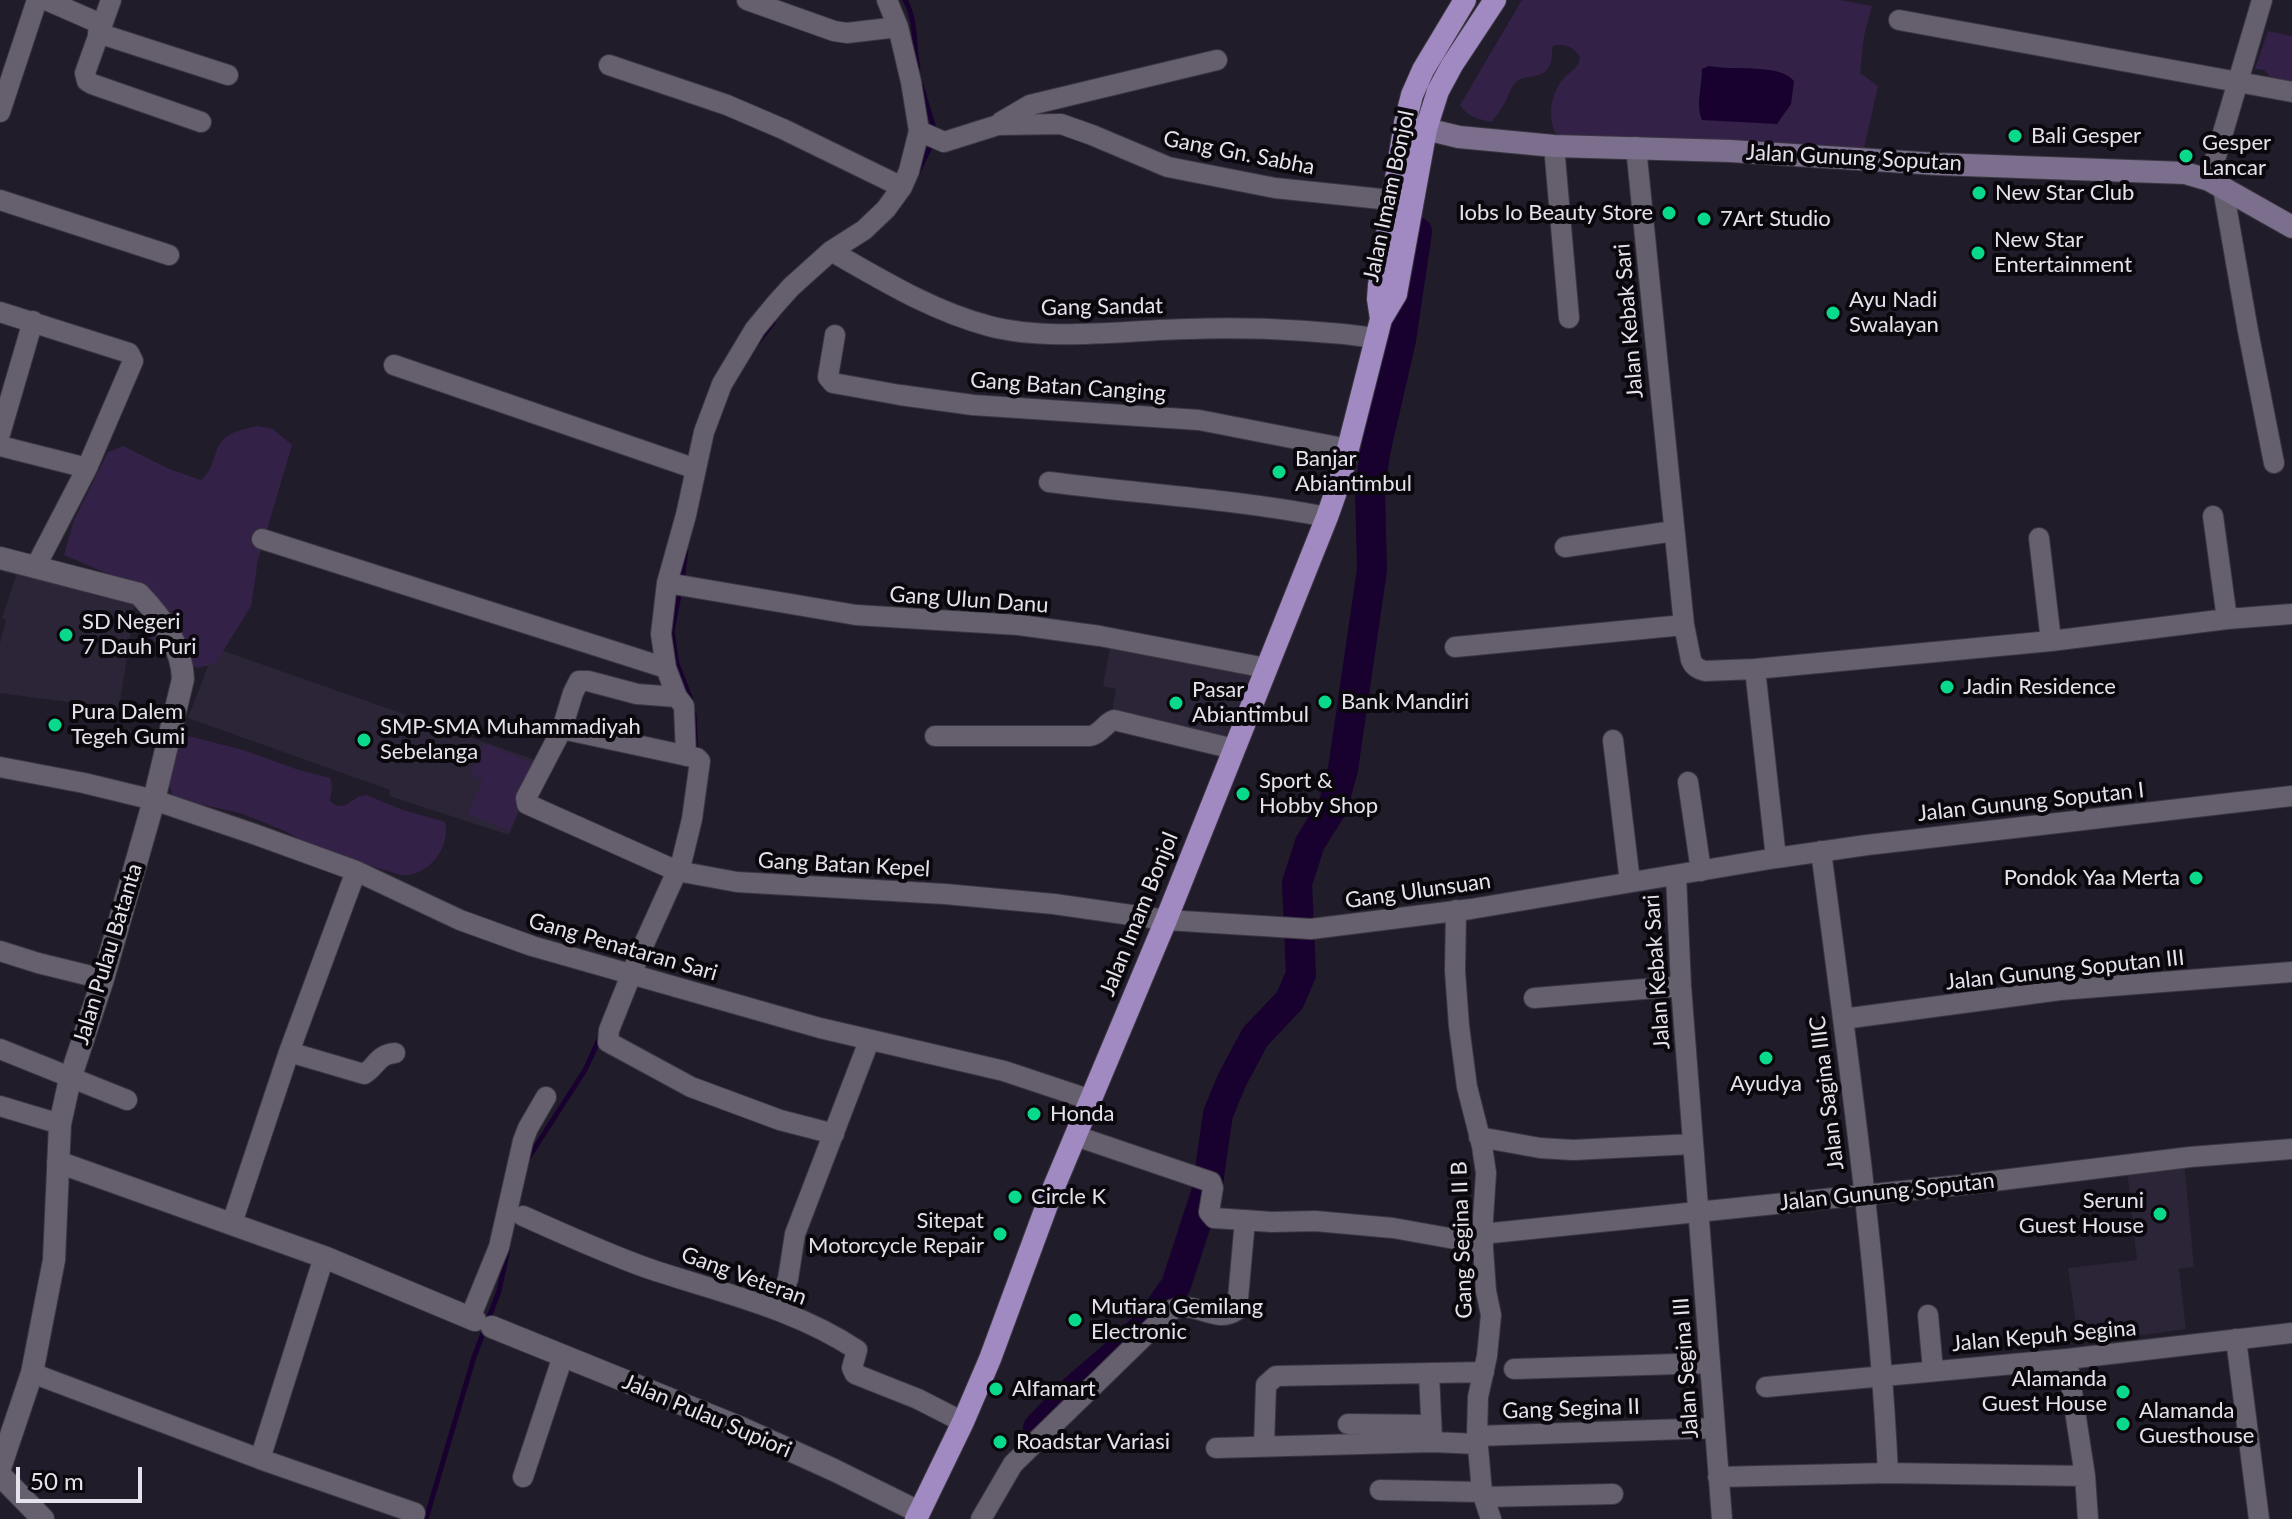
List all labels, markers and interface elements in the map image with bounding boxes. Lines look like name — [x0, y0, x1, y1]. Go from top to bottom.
street label: Jalan Imam Bonjol — [1358, 108, 1420, 284]
place label: Bali Gesper — [2031, 123, 2141, 149]
street label: Gang Gn. Sabha — [1161, 125, 1317, 181]
marker: Bali Gesper — [2006, 127, 2024, 145]
place label: Gesper Lancar — [2202, 130, 2271, 182]
street label: Jalan Gunung Soputan — [1746, 139, 1962, 177]
marker: Gesper Lancar — [2177, 147, 2195, 165]
place label: New Star Club — [1995, 180, 2134, 206]
marker: New Star Club — [1970, 184, 1988, 202]
place label: Iobs Io Beauty Store — [1459, 200, 1653, 226]
marker: Iobs Io Beauty Store — [1660, 204, 1678, 222]
place label: 7Art Studio — [1720, 206, 1831, 232]
marker: 7Art Studio — [1695, 210, 1713, 228]
place label: New Star Entertainment — [1994, 227, 2132, 278]
street label: Jalan Kebak Sari — [1609, 243, 1649, 399]
marker: New Star Entertainment — [1969, 244, 1987, 262]
place label: Ayu Nadi Swalayan — [1849, 287, 1939, 338]
street label: Gang Sandat — [1041, 293, 1163, 321]
marker: Ayu Nadi Swalayan — [1824, 304, 1842, 322]
street label: Gang Batan Canging — [969, 367, 1167, 407]
place label: Banjar Abiantimbul — [1295, 446, 1412, 498]
marker: Banjar Abiantimbul — [1270, 463, 1288, 481]
street label: Gang Ulun Danu — [889, 581, 1049, 619]
place label: SD Negeri 7 Dauh Puri — [82, 609, 197, 660]
marker: SD Negeri 7 Dauh Puri — [57, 626, 75, 644]
place label: Jadin Residence — [1963, 674, 2116, 700]
place label: Pasar Abiantimbul — [1192, 677, 1309, 728]
marker: Jadin Residence — [1938, 678, 1956, 696]
place label: Bank Mandiri — [1341, 689, 1469, 715]
marker: Bank Mandiri — [1316, 693, 1334, 711]
marker: Pasar Abiantimbul — [1167, 694, 1185, 712]
place label: Pura Dalem Tegeh Gumi — [71, 699, 185, 750]
place label: SMP-SMA Muhammadiyah Sebelanga — [380, 714, 641, 766]
marker: Pura Dalem Tegeh Gumi — [46, 716, 64, 734]
marker: SMP-SMA Muhammadiyah Sebelanga — [355, 731, 373, 749]
place label: Sport & Hobby Shop — [1259, 768, 1378, 820]
street label: Jalan Gunung Soputan I — [1916, 777, 2146, 827]
marker: Sport & Hobby Shop — [1234, 785, 1252, 803]
street label: Jalan Imam Bonjol — [1094, 828, 1184, 1000]
street label: Gang Batan Kepel — [757, 847, 931, 883]
street label: Jalan Pulau Batanta — [68, 860, 148, 1048]
place label: Pondok Yaa Merta — [2004, 865, 2180, 891]
street label: Gang Ulunsuan — [1343, 868, 1493, 914]
marker: Pondok Yaa Merta — [2187, 869, 2205, 887]
street label: Jalan Kebak Sari — [1638, 894, 1676, 1050]
street label: Gang Penataran Sari — [526, 907, 720, 987]
street label: Jalan Gunung Soputan III — [1944, 944, 2186, 996]
street label: Jalan Sagina IIIC — [1804, 1014, 1850, 1172]
marker: Ayudya — [1757, 1049, 1775, 1067]
place label: Ayudya — [1730, 1071, 1802, 1097]
place label: Honda — [1050, 1101, 1114, 1127]
marker: Honda — [1025, 1105, 1043, 1123]
street label: Gang Segina II B — [1446, 1161, 1478, 1319]
street label: Jalan Gunung Soputan — [1778, 1168, 1996, 1216]
place label: Circle K — [1031, 1184, 1106, 1210]
marker: Circle K — [1006, 1188, 1024, 1206]
place label: Seruni Guest House — [2019, 1188, 2144, 1240]
marker: Seruni Guest House — [2151, 1205, 2169, 1223]
place label: Sitepat Motorcycle Repair — [808, 1208, 984, 1260]
marker: Sitepat Motorcycle Repair — [991, 1225, 1009, 1243]
street label: Gang Veteran — [678, 1241, 810, 1311]
place label: Mutiara Gemilang Electronic — [1091, 1294, 1263, 1346]
street label: Jalan Segina III — [1668, 1297, 1704, 1439]
marker: Mutiara Gemilang Electronic — [1066, 1311, 1084, 1329]
street label: Jalan Kepuh Segina — [1951, 1315, 2137, 1357]
place label: Alamanda Guest House — [1982, 1366, 2107, 1418]
street label: Jalan Pulau Supiori — [619, 1369, 795, 1463]
place label: Alfamart — [1012, 1376, 1096, 1402]
marker: Alfamart — [987, 1380, 1005, 1398]
marker: Alamanda Guest House — [2114, 1383, 2132, 1401]
street label: Gang Segina II — [1502, 1393, 1640, 1425]
place label: Alamanda Guesthouse — [2139, 1398, 2254, 1450]
marker: Alamanda Guesthouse — [2114, 1415, 2132, 1433]
place label: Roadstar Variasi — [1016, 1429, 1170, 1455]
marker: Roadstar Variasi — [991, 1433, 1009, 1451]
scale bar — [20, 1451, 146, 1501]
text: 50 m — [30, 1466, 84, 1495]

